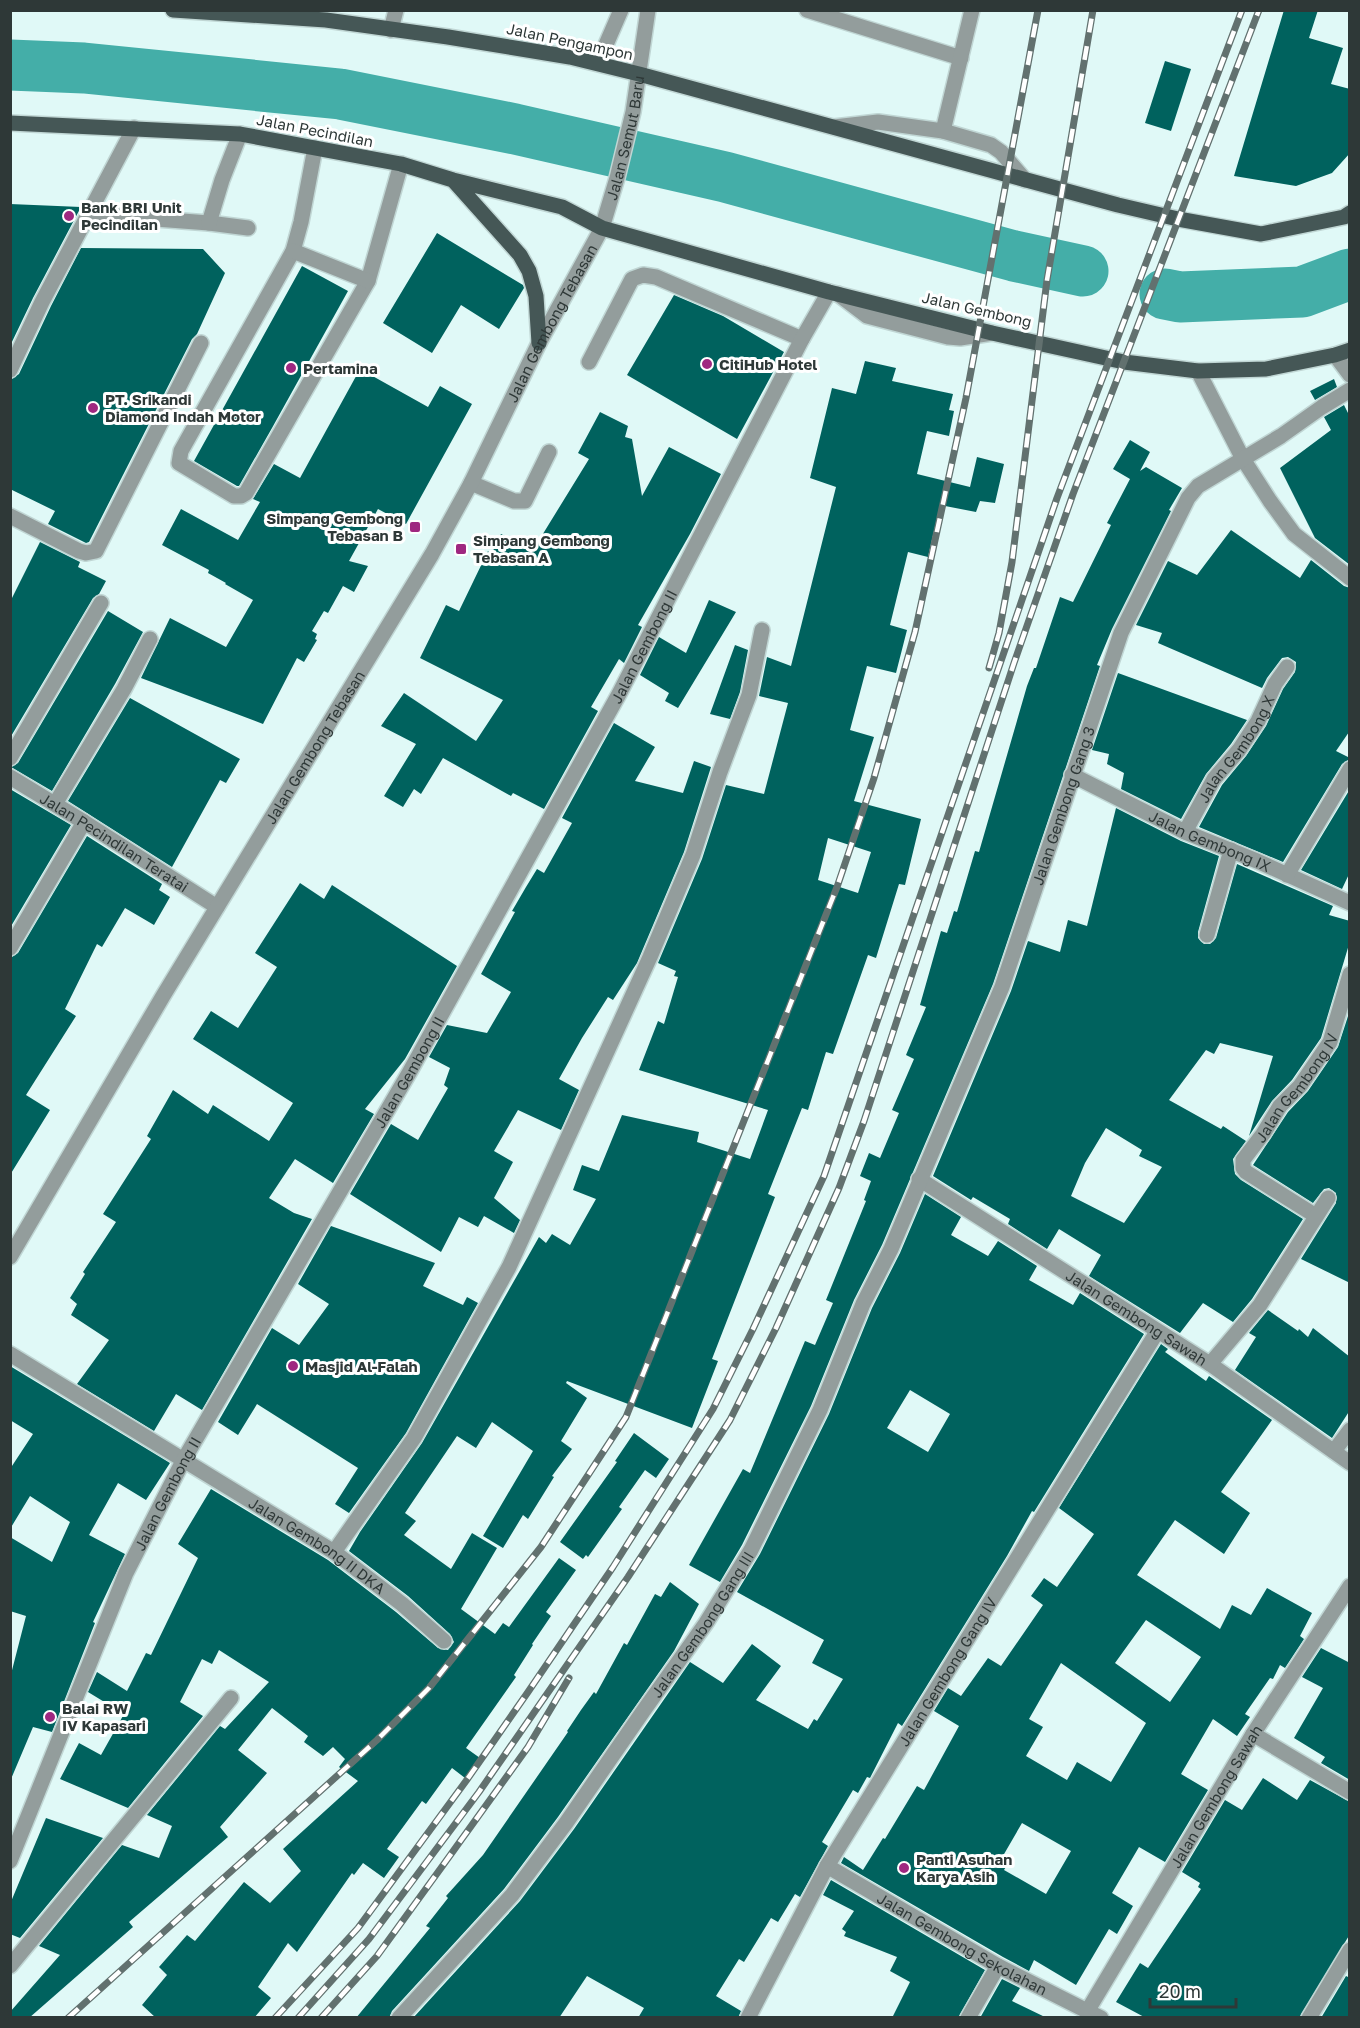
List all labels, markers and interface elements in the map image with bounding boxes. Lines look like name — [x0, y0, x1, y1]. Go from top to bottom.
street label: Jalan Pengampon — [505, 19, 635, 63]
street label: Jalan Semut Baru — [602, 74, 647, 202]
street label: Jalan Pecindilan — [255, 110, 375, 150]
place label: Bank BRI Unit Pecindilan — [81, 198, 182, 233]
marker: Bank BRI Unit Pecindilan — [62, 209, 76, 223]
street label: Jalan Gembong Tebasan — [503, 241, 600, 405]
street label: Jalan Gembong — [920, 288, 1034, 330]
place label: CitiHub Hotel — [719, 355, 817, 373]
marker: CitiHub Hotel — [700, 357, 714, 371]
place label: Pertamina — [303, 359, 378, 377]
marker: Pertamina — [284, 361, 298, 375]
place label: PT. Srikandi Diamond Indah Motor — [105, 390, 261, 425]
marker: PT. Srikandi Diamond Indah Motor — [86, 401, 100, 415]
place label: Simpang Gembong Tebasan B — [266, 509, 403, 544]
marker: Simpang Gembong Tebasan B — [408, 520, 422, 534]
place label: Simpang Gembong Tebasan A — [473, 531, 610, 566]
marker: Simpang Gembong Tebasan A — [454, 542, 468, 556]
street label: Jalan Gembong II — [607, 586, 680, 706]
street label: Jalan Gembong Tebasan — [261, 667, 368, 827]
street label: Jalan Gembong X — [1194, 692, 1278, 806]
street label: Jalan Gembong Gang 3 — [1028, 724, 1098, 887]
street label: Jalan Pecindilan Teratai — [37, 789, 192, 895]
street label: Jalan Gembong IX — [1146, 806, 1274, 875]
street label: Jalan Gembong II — [370, 1013, 448, 1131]
street label: Jalan Gembong IV — [1251, 1031, 1341, 1146]
street label: Jalan Gembong Sawah — [1063, 1266, 1211, 1369]
place label: Masjid Al-Falah — [305, 1357, 417, 1375]
marker: Masjid Al-Falah — [286, 1359, 300, 1373]
street label: Jalan Gembong II — [130, 1433, 204, 1553]
street label: Jalan Gembong II DKA — [246, 1493, 389, 1597]
street label: Jalan Gembong Gang III — [647, 1548, 757, 1701]
street label: Jalan Gembong Gang IV — [894, 1593, 1000, 1749]
place label: Balai RW IV Kapasari — [62, 1699, 146, 1734]
marker: Balai RW IV Kapasari — [43, 1710, 57, 1724]
street label: Jalan Gembong Sawah — [1166, 1721, 1266, 1871]
place label: Panti Asuhan Karya Asih — [916, 1850, 1012, 1885]
marker: Panti Asuhan Karya Asih — [897, 1861, 911, 1875]
street label: Jalan Gembong Sekolahan — [874, 1889, 1050, 1998]
scale bar — [1150, 1971, 1236, 2009]
text: 20 m — [1159, 1980, 1201, 2002]

